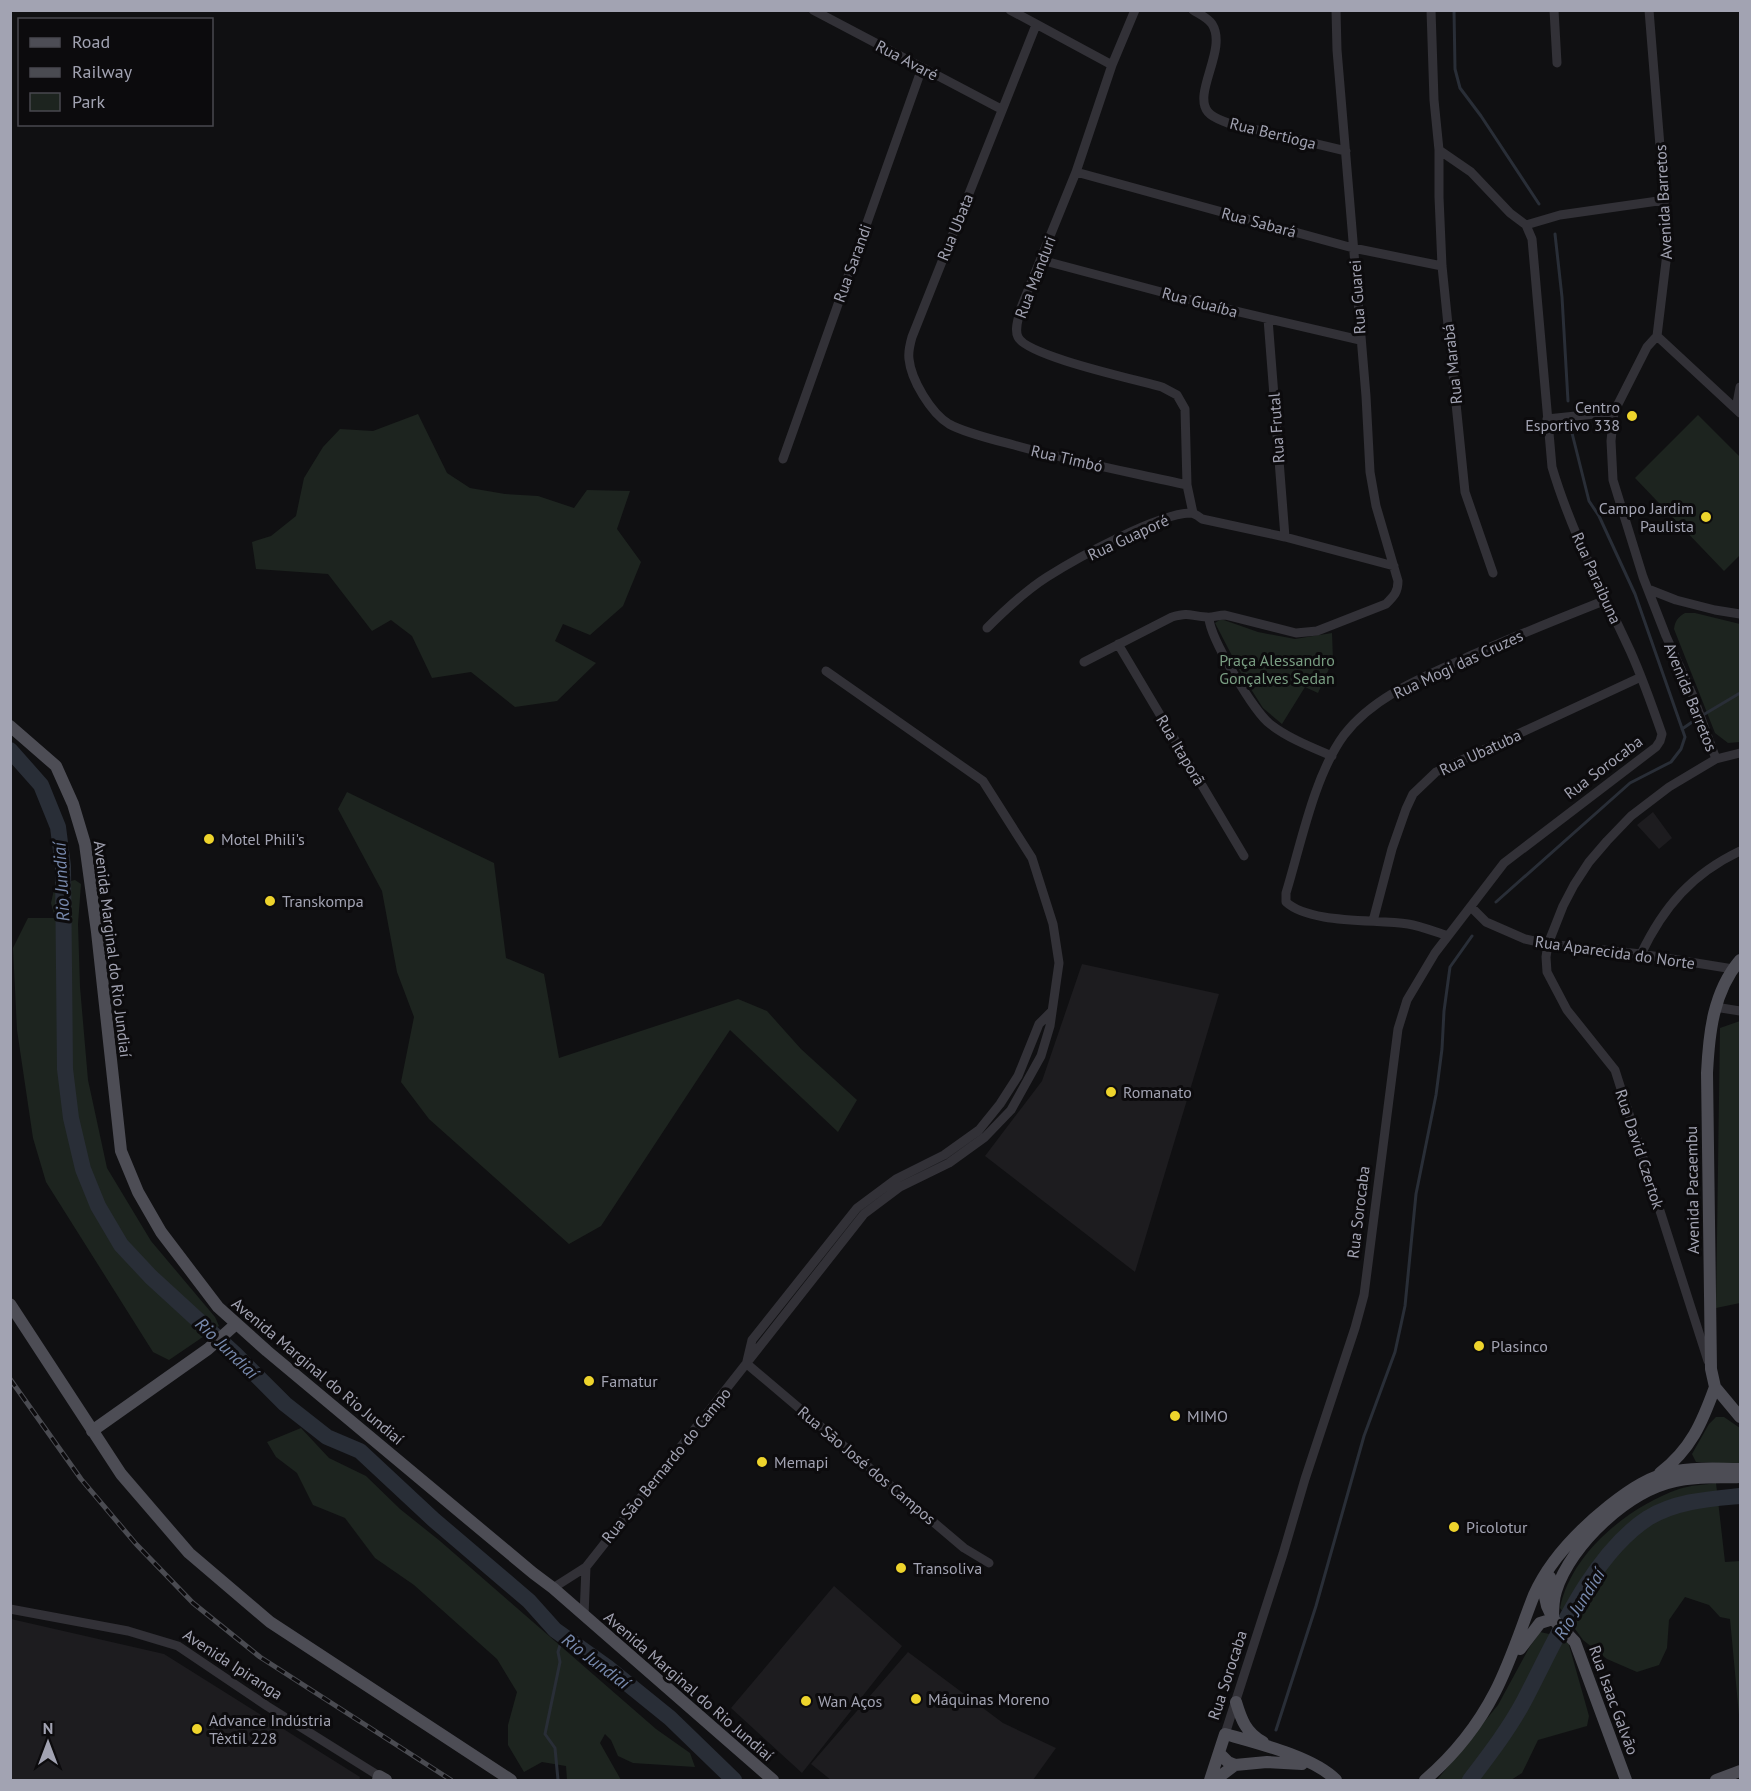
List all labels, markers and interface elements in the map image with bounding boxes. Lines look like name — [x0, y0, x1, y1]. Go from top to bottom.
legend — [18, 18, 213, 126]
text: Road — [72, 30, 110, 53]
street label: Rua Avaré — [872, 35, 942, 85]
text: Railway — [72, 60, 133, 83]
text: Park — [72, 90, 105, 113]
street label: Rua Bertioga — [1228, 113, 1318, 153]
street label: Avenida Barretos — [1650, 144, 1676, 260]
street label: Rua Ubata — [933, 191, 977, 263]
street label: Rua Sabará — [1219, 202, 1299, 242]
street label: Rua Sarandi — [829, 221, 875, 305]
street label: Rua Manduri — [1010, 233, 1060, 321]
street label: Rua Guarei — [1344, 259, 1370, 335]
street label: Rua Guaíba — [1160, 282, 1240, 322]
street label: Rua Marabá — [1438, 323, 1466, 405]
street label: Rua Frutal — [1264, 392, 1288, 464]
place label: Centro Esportivo 338 — [1525, 397, 1620, 435]
marker: Centro Esportivo 338 — [1625, 409, 1639, 423]
street label: Rua Timbó — [1029, 440, 1105, 476]
place label: Campo Jardim Paulista — [1599, 498, 1694, 536]
street label: Rua Guaporé — [1084, 509, 1172, 565]
marker: Campo Jardim Paulista — [1699, 510, 1713, 524]
street label: Rua Paraibuna — [1568, 529, 1626, 627]
street label: Rua Mogi das Cruzes — [1390, 625, 1526, 703]
street label: Avenida Barretos — [1660, 640, 1722, 754]
park label: Praça Alessandro Gonçalves Sedan — [1219, 650, 1335, 688]
street label: Rua Itaporã — [1152, 711, 1210, 789]
street label: Rua Ubatuba — [1436, 724, 1524, 780]
street label: Rua Sorocaba — [1560, 731, 1646, 803]
place label: Motel Phili's — [221, 829, 305, 849]
marker: Motel Phili's — [202, 832, 216, 846]
water label: Rio Jundiaí — [47, 840, 75, 922]
street label: Avenida Marginal do Rio Jundiaí — [90, 840, 136, 1058]
place label: Transkompa — [282, 891, 364, 911]
marker: Transkompa — [263, 894, 277, 908]
street label: Rua Aparecida do Norte — [1534, 931, 1696, 973]
place label: Romanato — [1123, 1082, 1192, 1102]
marker: Romanato — [1104, 1085, 1118, 1099]
street label: Rua David Czertok — [1611, 1087, 1669, 1212]
street label: Avenida Pacaembu — [1681, 1126, 1703, 1254]
street label: Rua Sorocaba — [1342, 1165, 1374, 1259]
street label: Avenida Marginal do Rio Jundiaí — [228, 1293, 408, 1449]
water label: Rio Jundiaí — [191, 1312, 265, 1385]
place label: Plasinco — [1491, 1336, 1548, 1356]
marker: Plasinco — [1472, 1339, 1486, 1353]
place label: Famatur — [601, 1371, 658, 1391]
marker: Famatur — [582, 1374, 596, 1388]
street label: Rua São Bernardo do Campo — [597, 1383, 735, 1547]
street label: Rua São José dos Campos — [794, 1401, 940, 1529]
place label: MIMO — [1187, 1406, 1228, 1426]
marker: MIMO — [1168, 1409, 1182, 1423]
place label: Memapi — [774, 1452, 829, 1472]
marker: Memapi — [755, 1455, 769, 1469]
place label: Picolotur — [1466, 1517, 1528, 1537]
marker: Picolotur — [1447, 1520, 1461, 1534]
place label: Transoliva — [913, 1558, 982, 1578]
marker: Transoliva — [894, 1561, 908, 1575]
water label: Rio Jundiaí — [1548, 1562, 1611, 1644]
street label: Avenida Marginal do Rio Jundiaí — [600, 1607, 778, 1765]
street label: Avenida Ipiranga — [180, 1624, 286, 1704]
water label: Rio Jundiaí — [557, 1628, 636, 1695]
street label: Rua Sorocaba — [1203, 1628, 1251, 1722]
street label: Rua Isaac Galvão — [1585, 1642, 1643, 1758]
place label: Máquinas Moreno — [928, 1689, 1050, 1709]
place label: Wan Aços — [818, 1691, 883, 1711]
marker: Máquinas Moreno — [909, 1692, 923, 1706]
marker: Wan Aços — [799, 1694, 813, 1708]
place label: Advance Indústria Têxtil 228 — [209, 1710, 331, 1748]
north arrow — [18, 1713, 78, 1773]
text: N — [43, 1718, 53, 1738]
marker: Advance Indústria Têxtil 228 — [190, 1722, 204, 1736]

